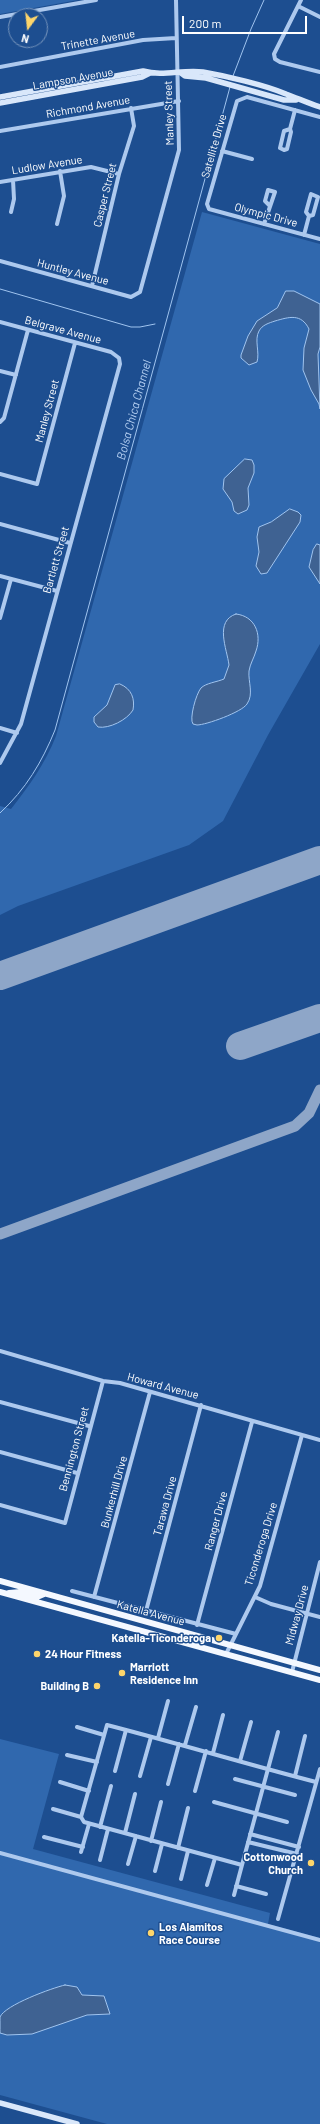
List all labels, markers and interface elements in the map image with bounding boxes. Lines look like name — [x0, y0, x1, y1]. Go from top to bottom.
north arrow — [8, 8, 48, 48]
scale bar — [184, 8, 309, 34]
text: 200 m — [189, 16, 221, 30]
street label: Trinette Avenue — [60, 27, 136, 53]
text: N — [20, 32, 30, 46]
street label: Lampson Avenue — [32, 65, 114, 93]
street label: Manley Street — [161, 80, 177, 146]
street label: Richmond Avenue — [45, 93, 131, 121]
street label: Satellite Drive — [199, 112, 229, 180]
street label: Ludlow Avenue — [11, 153, 83, 177]
street label: Casper Street — [91, 162, 119, 228]
street label: Olympic Drive — [233, 200, 299, 230]
street label: Huntley Avenue — [36, 256, 110, 288]
street label: Belgrave Avenue — [23, 313, 103, 347]
water label: Bolsa Chica Channel — [114, 359, 154, 461]
street label: Manley Street — [32, 378, 62, 444]
street label: Bartlett Street — [40, 525, 72, 595]
street label: Howard Avenue — [126, 1370, 200, 1402]
street label: Bennington Street — [56, 1405, 92, 1493]
street label: Bunkerhill Drive — [98, 1454, 130, 1530]
street label: Tarawa Drive — [151, 1475, 179, 1537]
street label: Ranger Drive — [202, 1490, 230, 1552]
street label: Ticonderoga Drive — [242, 1501, 280, 1587]
street label: Midway Drive — [283, 1583, 311, 1647]
street label: Katella Avenue — [116, 1598, 186, 1628]
place label: Katella-Ticonderoga — [111, 1631, 211, 1645]
marker: Katella-Ticonderoga — [214, 1633, 224, 1643]
place label: 24 Hour Fitness — [45, 1647, 121, 1661]
marker: 24 Hour Fitness — [32, 1649, 42, 1659]
place label: Marriott Residence Inn — [130, 1660, 198, 1686]
marker: Marriott Residence Inn — [117, 1668, 127, 1678]
place label: Building B — [41, 1679, 89, 1693]
marker: Building B — [92, 1681, 102, 1691]
place label: Cottonwood Church — [243, 1850, 303, 1876]
marker: Cottonwood Church — [306, 1858, 316, 1868]
place label: Los Alamitos Race Course — [159, 1920, 223, 1946]
marker: Los Alamitos Race Course — [146, 1928, 156, 1938]

